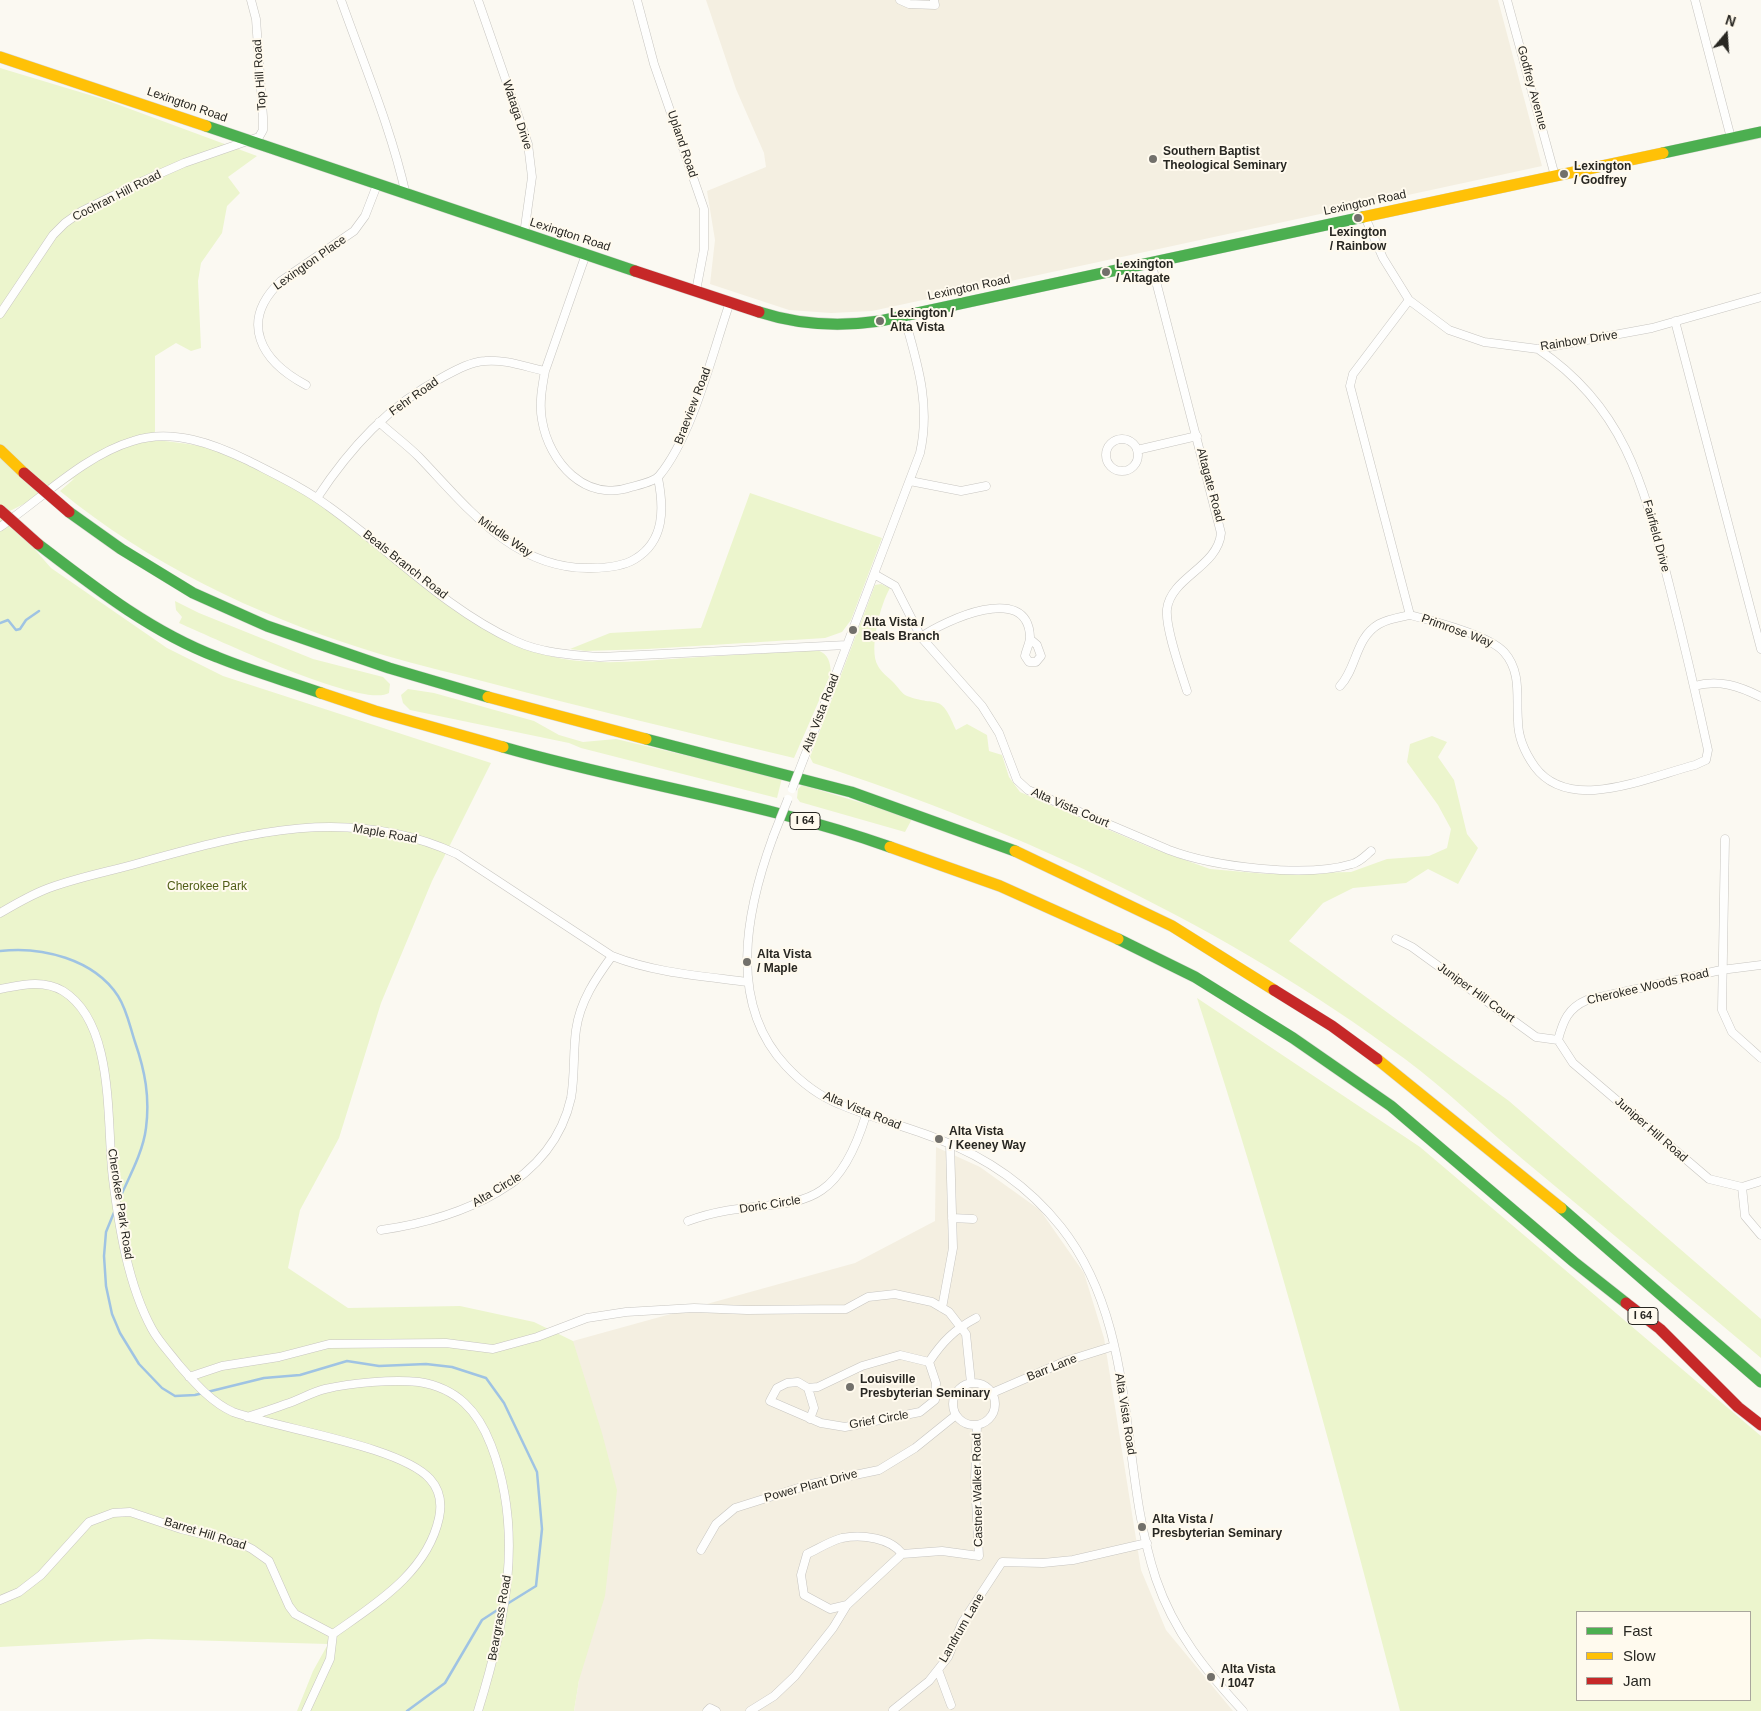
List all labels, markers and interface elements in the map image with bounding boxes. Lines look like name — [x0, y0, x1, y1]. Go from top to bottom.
north arrow — [1701, 10, 1751, 60]
text: N — [1723, 12, 1738, 30]
street label: Top Hill Road — [250, 39, 270, 111]
street label: Godfrey Avenue — [1514, 44, 1550, 132]
street label: Wataga Drive — [499, 78, 535, 152]
street label: Lexington Road — [145, 85, 229, 125]
street label: Upland Road — [664, 109, 700, 179]
place label: Southern Baptist Theological Seminary — [1163, 145, 1287, 173]
marker: Southern Baptist Theological Seminary — [1147, 153, 1159, 165]
place label: Lexington / Godfrey — [1574, 160, 1631, 188]
street label: Cochran Hill Road — [70, 167, 164, 225]
marker: Lexington / Godfrey — [1558, 168, 1570, 180]
street label: Lexington Road — [1322, 187, 1408, 219]
marker: Lexington / Rainbow — [1352, 212, 1364, 224]
street label: Lexington Road — [528, 215, 612, 255]
place label: Lexington / Rainbow — [1329, 226, 1387, 254]
street label: Lexington Place — [271, 233, 349, 293]
place label: Lexington / Altagate — [1116, 258, 1173, 286]
marker: Lexington / Altagate — [1100, 266, 1112, 278]
street label: Lexington Road — [926, 272, 1012, 304]
place label: Lexington / Alta Vista — [890, 307, 954, 335]
marker: Lexington / Alta Vista — [874, 315, 886, 327]
street label: Rainbow Drive — [1539, 328, 1619, 354]
street label: Braeview Road — [672, 365, 714, 447]
street label: Fehr Road — [387, 375, 441, 419]
street label: Altagate Road — [1193, 446, 1227, 524]
street label: Fairfield Drive — [1639, 498, 1673, 574]
street label: Middle Way — [475, 514, 535, 560]
street label: Beals Branch Road — [360, 527, 450, 603]
street label: Primrose Way — [1419, 611, 1495, 651]
place label: Alta Vista / Beals Branch — [863, 616, 940, 644]
marker: Alta Vista / Beals Branch — [847, 624, 859, 636]
street label: Alta Vista Road — [799, 672, 843, 754]
street label: Alta Vista Court — [1029, 785, 1111, 831]
road number: I 64 — [790, 812, 820, 829]
street label: Maple Road — [352, 821, 418, 847]
park label: Cherokee Park — [167, 880, 247, 894]
place label: Alta Vista / Maple — [757, 948, 811, 976]
marker: Alta Vista / Maple — [741, 956, 753, 968]
street label: Juniper Hill Court — [1435, 960, 1517, 1026]
street label: Cherokee Woods Road — [1586, 966, 1710, 1008]
street label: Alta Vista Road — [821, 1089, 903, 1133]
street label: Juniper Hill Road — [1612, 1095, 1690, 1165]
place label: Alta Vista / Keeney Way — [949, 1125, 1026, 1153]
marker: Alta Vista / Keeney Way — [933, 1133, 945, 1145]
street label: Cherokee Park Road — [104, 1148, 136, 1260]
street label: Alta Circle — [470, 1170, 524, 1210]
street label: Doric Circle — [738, 1193, 802, 1217]
road number: I 64 — [1628, 1308, 1658, 1324]
street label: Barr Lane — [1025, 1351, 1079, 1385]
street label: Alta Vista Road — [1111, 1372, 1139, 1456]
place label: Louisville Presbyterian Seminary — [860, 1373, 990, 1401]
marker: Louisville Presbyterian Seminary — [844, 1381, 856, 1393]
street label: Grief Circle — [848, 1408, 910, 1432]
street label: Castner Walker Road — [970, 1433, 986, 1547]
street label: Power Plant Drive — [763, 1467, 859, 1505]
place label: Alta Vista / Presbyterian Seminary — [1152, 1513, 1282, 1541]
street label: Barret Hill Road — [162, 1515, 248, 1553]
marker: Alta Vista / Presbyterian Seminary — [1136, 1521, 1148, 1533]
street label: Beargrass Road — [485, 1574, 515, 1662]
street label: Landrum Lane — [936, 1591, 988, 1665]
legend — [1576, 1611, 1751, 1701]
text: Fast — [1623, 1622, 1652, 1639]
text: Slow — [1623, 1647, 1656, 1664]
place label: Alta Vista / 1047 — [1221, 1663, 1275, 1691]
marker: Alta Vista / 1047 — [1205, 1671, 1217, 1683]
text: Jam — [1623, 1672, 1651, 1689]

